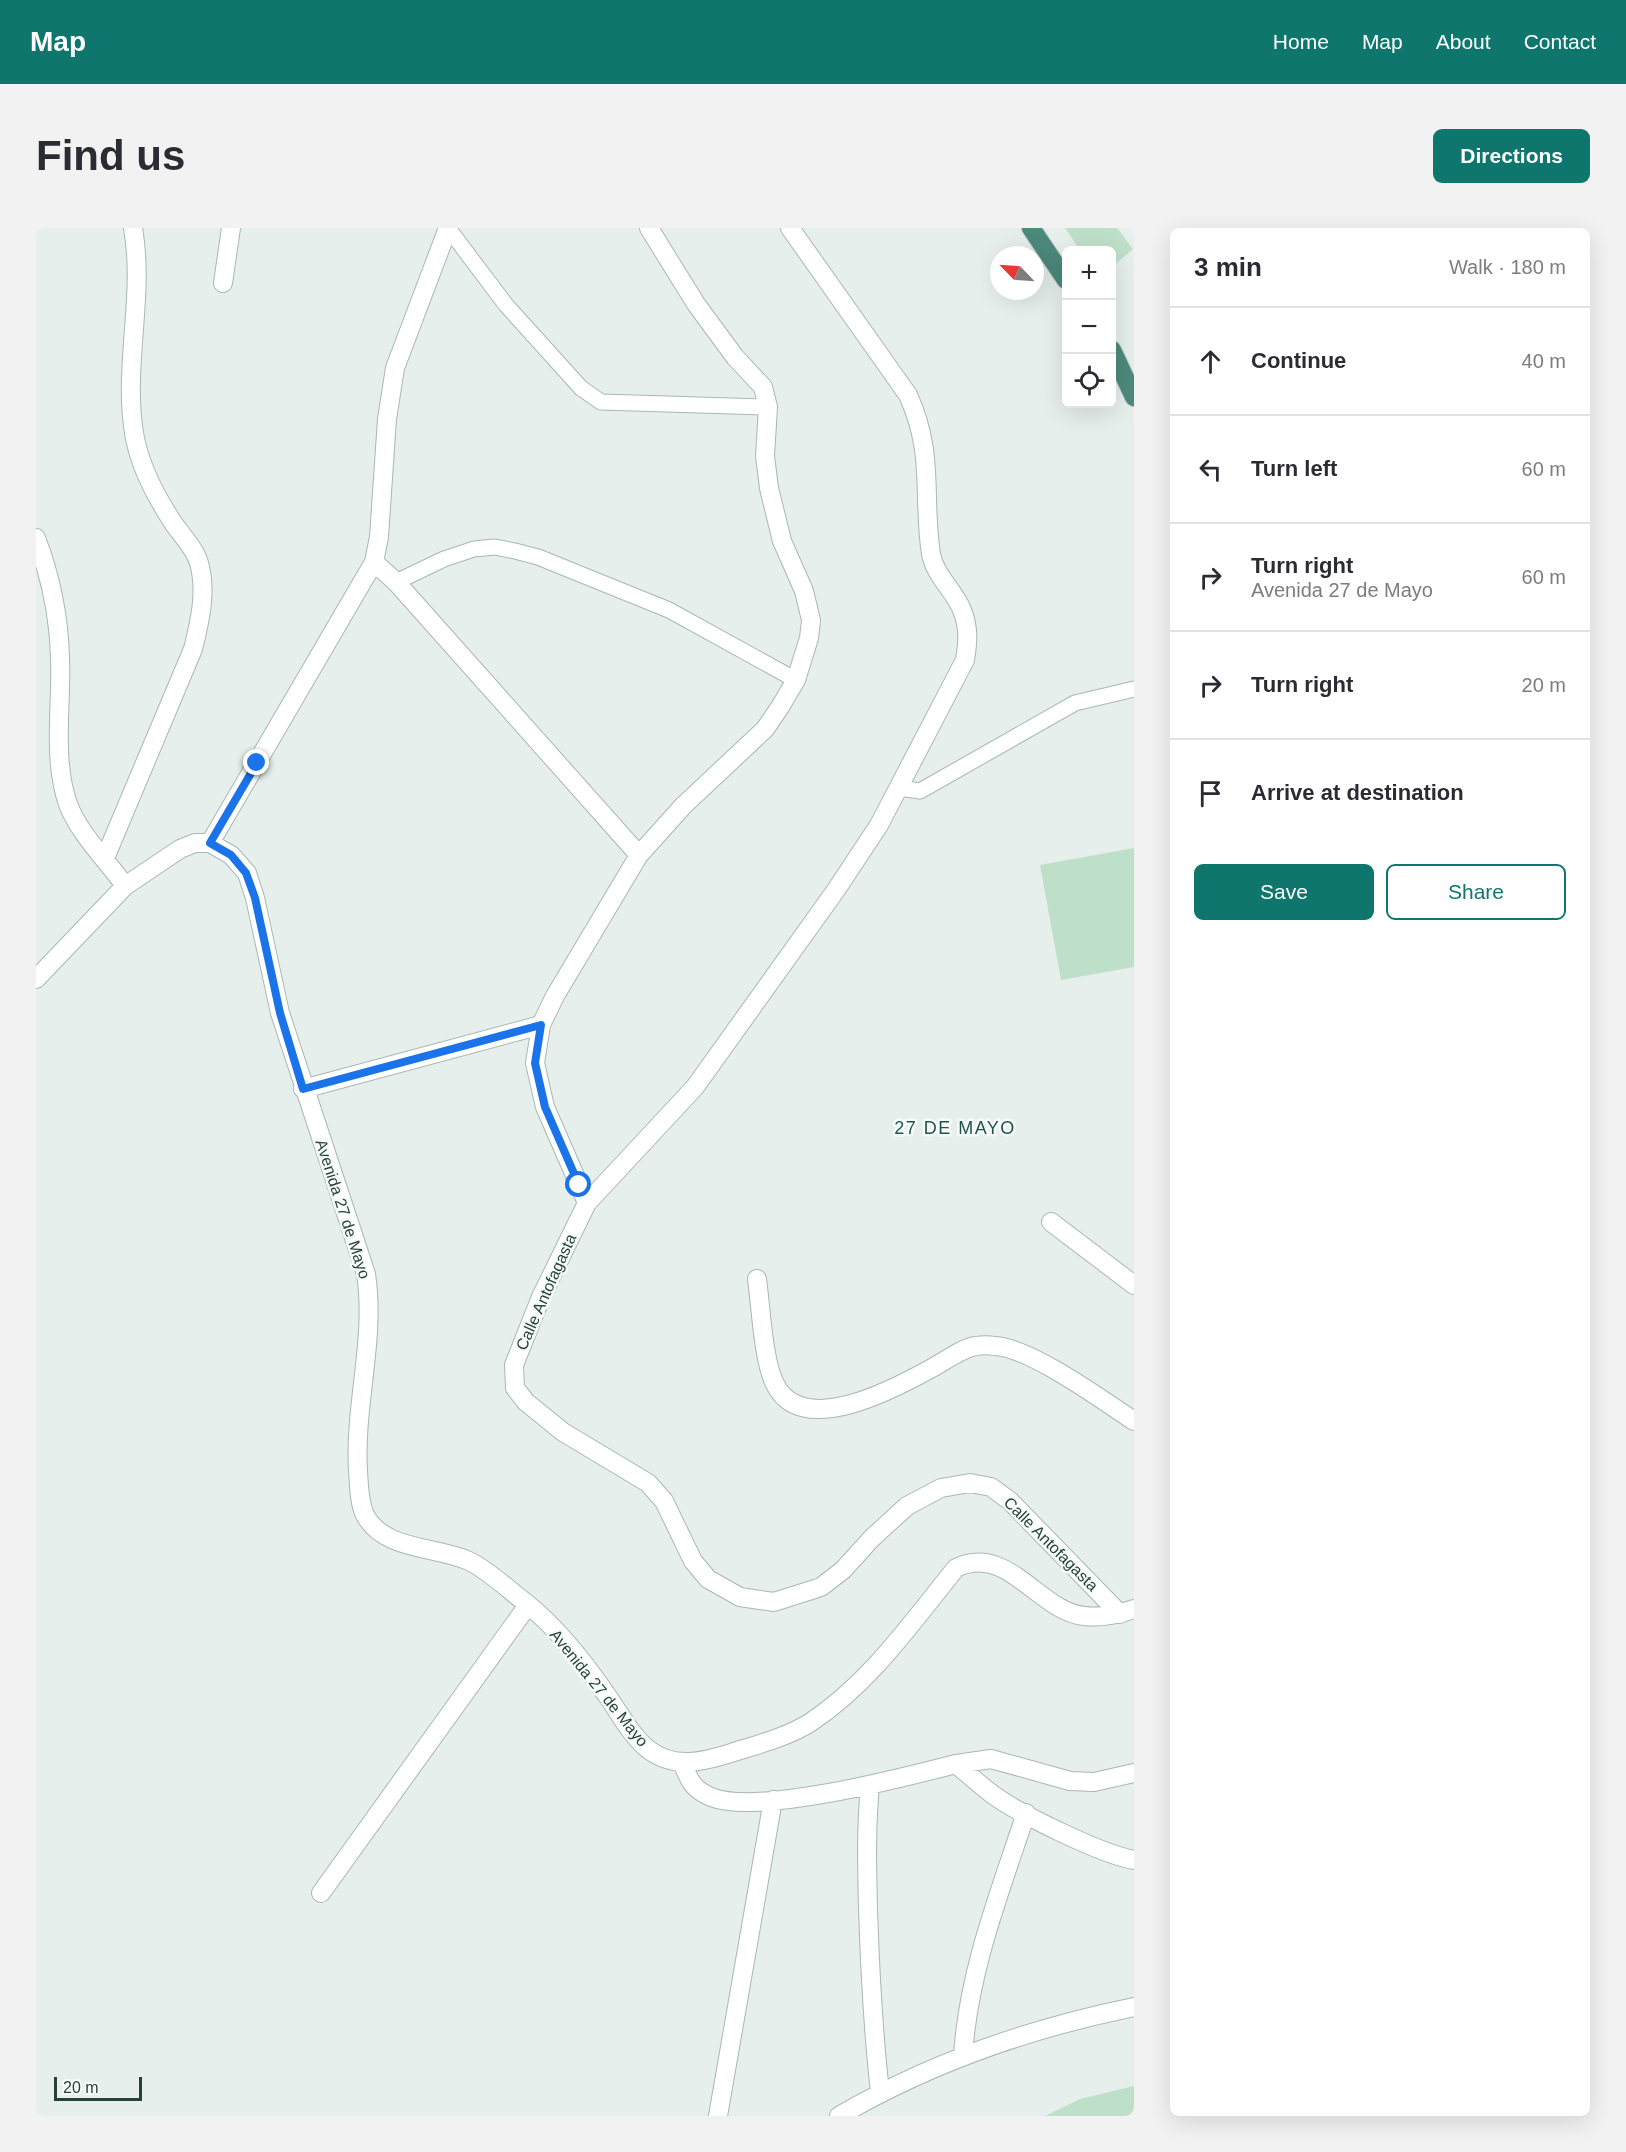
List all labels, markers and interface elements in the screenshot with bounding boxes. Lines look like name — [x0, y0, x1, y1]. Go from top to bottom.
text: Map — [30, 26, 86, 57]
text: Home — [1273, 30, 1329, 53]
text: Map — [1362, 30, 1403, 53]
text: About — [1436, 30, 1491, 53]
text: Contact — [1524, 30, 1596, 53]
button: Directions — [1433, 129, 1590, 183]
text: Find us — [36, 132, 185, 179]
north arrow — [990, 246, 1044, 300]
map controls — [1062, 246, 1116, 408]
button: + — [1062, 246, 1116, 300]
text: 3 min — [1194, 252, 1262, 282]
text: Walk · 180 m — [1449, 256, 1566, 278]
button: − — [1062, 300, 1116, 354]
icon: ahead — [1194, 345, 1227, 378]
text: Continue — [1251, 348, 1346, 373]
text: 40 m — [1522, 350, 1566, 372]
button: locate — [1062, 354, 1116, 408]
icon: left — [1194, 453, 1227, 486]
text: Turn left — [1251, 456, 1337, 481]
text: 60 m — [1522, 458, 1566, 480]
text: Turn right — [1251, 553, 1353, 578]
icon: right — [1194, 561, 1227, 594]
text: 60 m — [1522, 566, 1566, 588]
text: Avenida 27 de Mayo — [1251, 579, 1433, 601]
icon: right — [1194, 669, 1227, 702]
text: Turn right — [1251, 672, 1353, 697]
text: 20 m — [1522, 674, 1566, 696]
route end — [243, 749, 269, 775]
icon: arrive — [1194, 777, 1227, 810]
text: Arrive at destination — [1251, 780, 1464, 805]
button: Save — [1194, 864, 1374, 920]
button: Share — [1386, 864, 1566, 920]
district label: 27 DE MAYO — [894, 1118, 1016, 1138]
street label: Avenida 27 de Mayo — [312, 1137, 374, 1281]
route start — [565, 1171, 591, 1197]
street label: Calle Antofagasta — [513, 1231, 579, 1353]
street label: Calle Antofagasta — [1001, 1494, 1101, 1594]
street label: Avenida 27 de Mayo — [547, 1626, 651, 1750]
scale bar — [54, 2074, 142, 2102]
text: 20 m — [63, 2079, 99, 2096]

